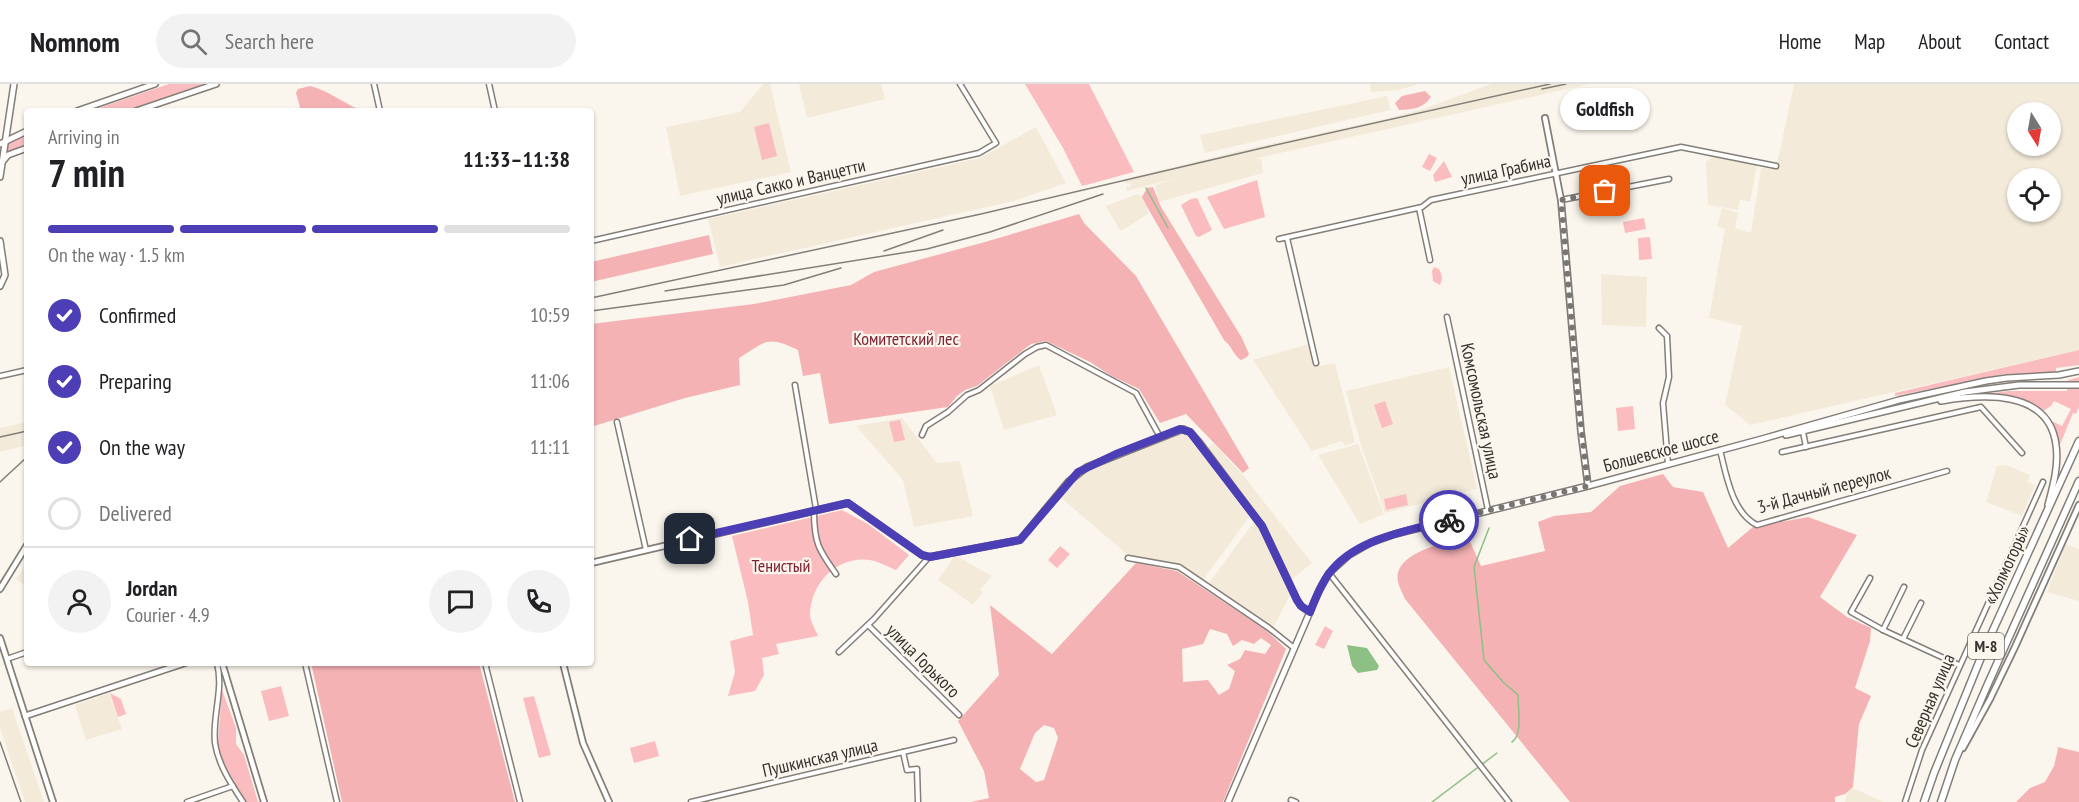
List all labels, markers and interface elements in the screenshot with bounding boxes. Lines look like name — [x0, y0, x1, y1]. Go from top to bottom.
search box — [156, 14, 576, 68]
text: Nomnom — [30, 23, 120, 60]
icon: search — [177, 25, 210, 58]
text: Search here — [225, 27, 314, 55]
text: Home — [1779, 28, 1821, 55]
text: Map — [1854, 28, 1885, 55]
text: About — [1918, 28, 1961, 55]
text: Contact — [1994, 28, 2049, 55]
callout: Goldfish — [1560, 89, 1650, 131]
text: Goldfish — [1576, 96, 1634, 122]
north arrow — [2007, 102, 2061, 156]
map controls — [2007, 102, 2061, 222]
text: Arriving in — [48, 124, 120, 150]
text: 11:33–11:38 — [463, 145, 570, 173]
text: 7 min — [48, 147, 125, 198]
street label: улица Грабина — [1459, 149, 1553, 190]
street label: улица Сакко и Ванцетти — [714, 153, 868, 210]
pin — [1579, 165, 1630, 216]
button: locate — [2007, 168, 2061, 222]
icon: bag — [1588, 174, 1621, 207]
text: On the way · 1.5 km — [48, 242, 185, 268]
icon: check — [48, 299, 81, 332]
text: Confirmed — [99, 301, 176, 329]
text: 10:59 — [530, 302, 570, 328]
park label: Комитетский лес — [853, 327, 959, 350]
street label: Комсомольская улица — [1456, 341, 1507, 481]
icon: check — [48, 365, 81, 398]
text: Preparing — [99, 367, 172, 395]
text: 11:06 — [530, 368, 570, 394]
street label: Болшевское шоссе — [1600, 424, 1721, 477]
icon: check — [48, 431, 81, 464]
text: On the way — [99, 433, 185, 461]
text: 11:11 — [530, 434, 570, 460]
street label: 3-й Дачный переулок — [1755, 461, 1893, 518]
courier — [1419, 490, 1479, 550]
text: Delivered — [99, 499, 172, 527]
icon: bike — [1433, 504, 1466, 537]
pin — [664, 513, 715, 564]
street label: «Холмогоры» — [1978, 521, 2035, 608]
icon: home — [673, 522, 706, 555]
park label: Тенистый — [752, 554, 810, 577]
button: person — [48, 570, 111, 633]
button: chat — [429, 570, 492, 633]
button: phone — [507, 570, 570, 633]
text: Jordan — [126, 574, 177, 602]
text: Courier · 4.9 — [126, 602, 210, 628]
street label: улица Горького — [881, 619, 965, 703]
road number: М-8 — [1968, 633, 2004, 659]
street label: Северная улица — [1899, 650, 1960, 751]
street label: Пушкинская улица — [760, 733, 880, 782]

